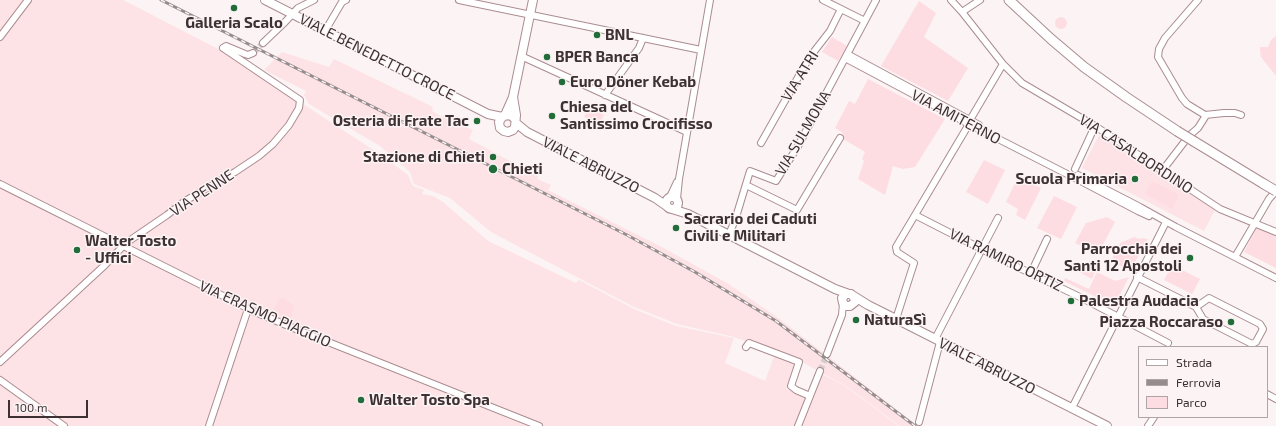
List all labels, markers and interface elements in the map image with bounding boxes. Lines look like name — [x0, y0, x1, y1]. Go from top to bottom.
marker: Galleria Scalo — [229, 3, 239, 13]
street label: VIALE BENEDETTO CROCE — [296, 10, 458, 104]
place label: Galleria Scalo — [185, 14, 283, 32]
place label: BNL — [605, 26, 633, 44]
marker: BNL — [592, 30, 602, 40]
street label: VIA ATRI — [778, 47, 822, 105]
place label: BPER Banca — [555, 48, 639, 66]
marker: BPER Banca — [542, 52, 552, 62]
place label: Euro Döner Kebab — [570, 73, 696, 91]
marker: Euro Döner Kebab — [557, 77, 567, 87]
street label: VIA AMITERNO — [908, 86, 1004, 148]
street label: VIA SULMONA — [771, 87, 835, 179]
place label: Chiesa del Santissimo Crocifisso — [560, 98, 713, 133]
street label: VIA CASALBORDINO — [1076, 110, 1196, 198]
marker: Chiesa del Santissimo Crocifisso — [547, 111, 557, 121]
place label: Osteria di Frate Tac — [333, 112, 469, 130]
marker: Osteria di Frate Tac — [472, 116, 482, 126]
street label: VIALE ABRUZZO — [539, 133, 643, 197]
place label: Stazione di Chieti — [363, 148, 485, 166]
marker: Stazione di Chieti — [488, 152, 498, 162]
place label: Chieti — [502, 160, 543, 178]
marker: Chieti — [487, 163, 499, 175]
street label: VIA PENNE — [167, 166, 237, 220]
place label: Scuola Primaria — [1015, 170, 1127, 188]
marker: Scuola Primaria — [1130, 174, 1140, 184]
place label: Sacrario dei Caduti Civili e Militari — [684, 210, 817, 245]
marker: Sacrario dei Caduti Civili e Militari — [671, 223, 681, 233]
street label: VIA RAMIRO ORTIZ — [946, 225, 1066, 295]
place label: Walter Tosto - Uffici — [85, 232, 176, 267]
place label: Parrocchia dei Santi 12 Apostoli — [1064, 240, 1182, 275]
marker: Walter Tosto - Uffici — [72, 245, 82, 255]
marker: Parrocchia dei Santi 12 Apostoli — [1185, 253, 1195, 263]
street label: VIA ERASMO PIAGGIO — [196, 277, 334, 351]
place label: Palestra Audacia — [1079, 292, 1199, 310]
marker: Palestra Audacia — [1066, 296, 1076, 306]
place label: NaturaSì — [864, 311, 927, 329]
place label: Piazza Roccaraso — [1100, 313, 1223, 331]
marker: NaturaSì — [851, 315, 861, 325]
marker: Piazza Roccaraso — [1226, 317, 1236, 327]
street label: VIALE ABRUZZO — [935, 334, 1039, 398]
legend — [1138, 346, 1268, 418]
text: Strada — [1176, 355, 1212, 369]
text: Ferrovia — [1176, 375, 1221, 389]
place label: Walter Tosto Spa — [369, 391, 490, 409]
scale bar — [10, 392, 90, 418]
marker: Walter Tosto Spa — [356, 395, 366, 405]
text: Parco — [1176, 395, 1207, 409]
text: 100 m — [15, 400, 47, 414]

